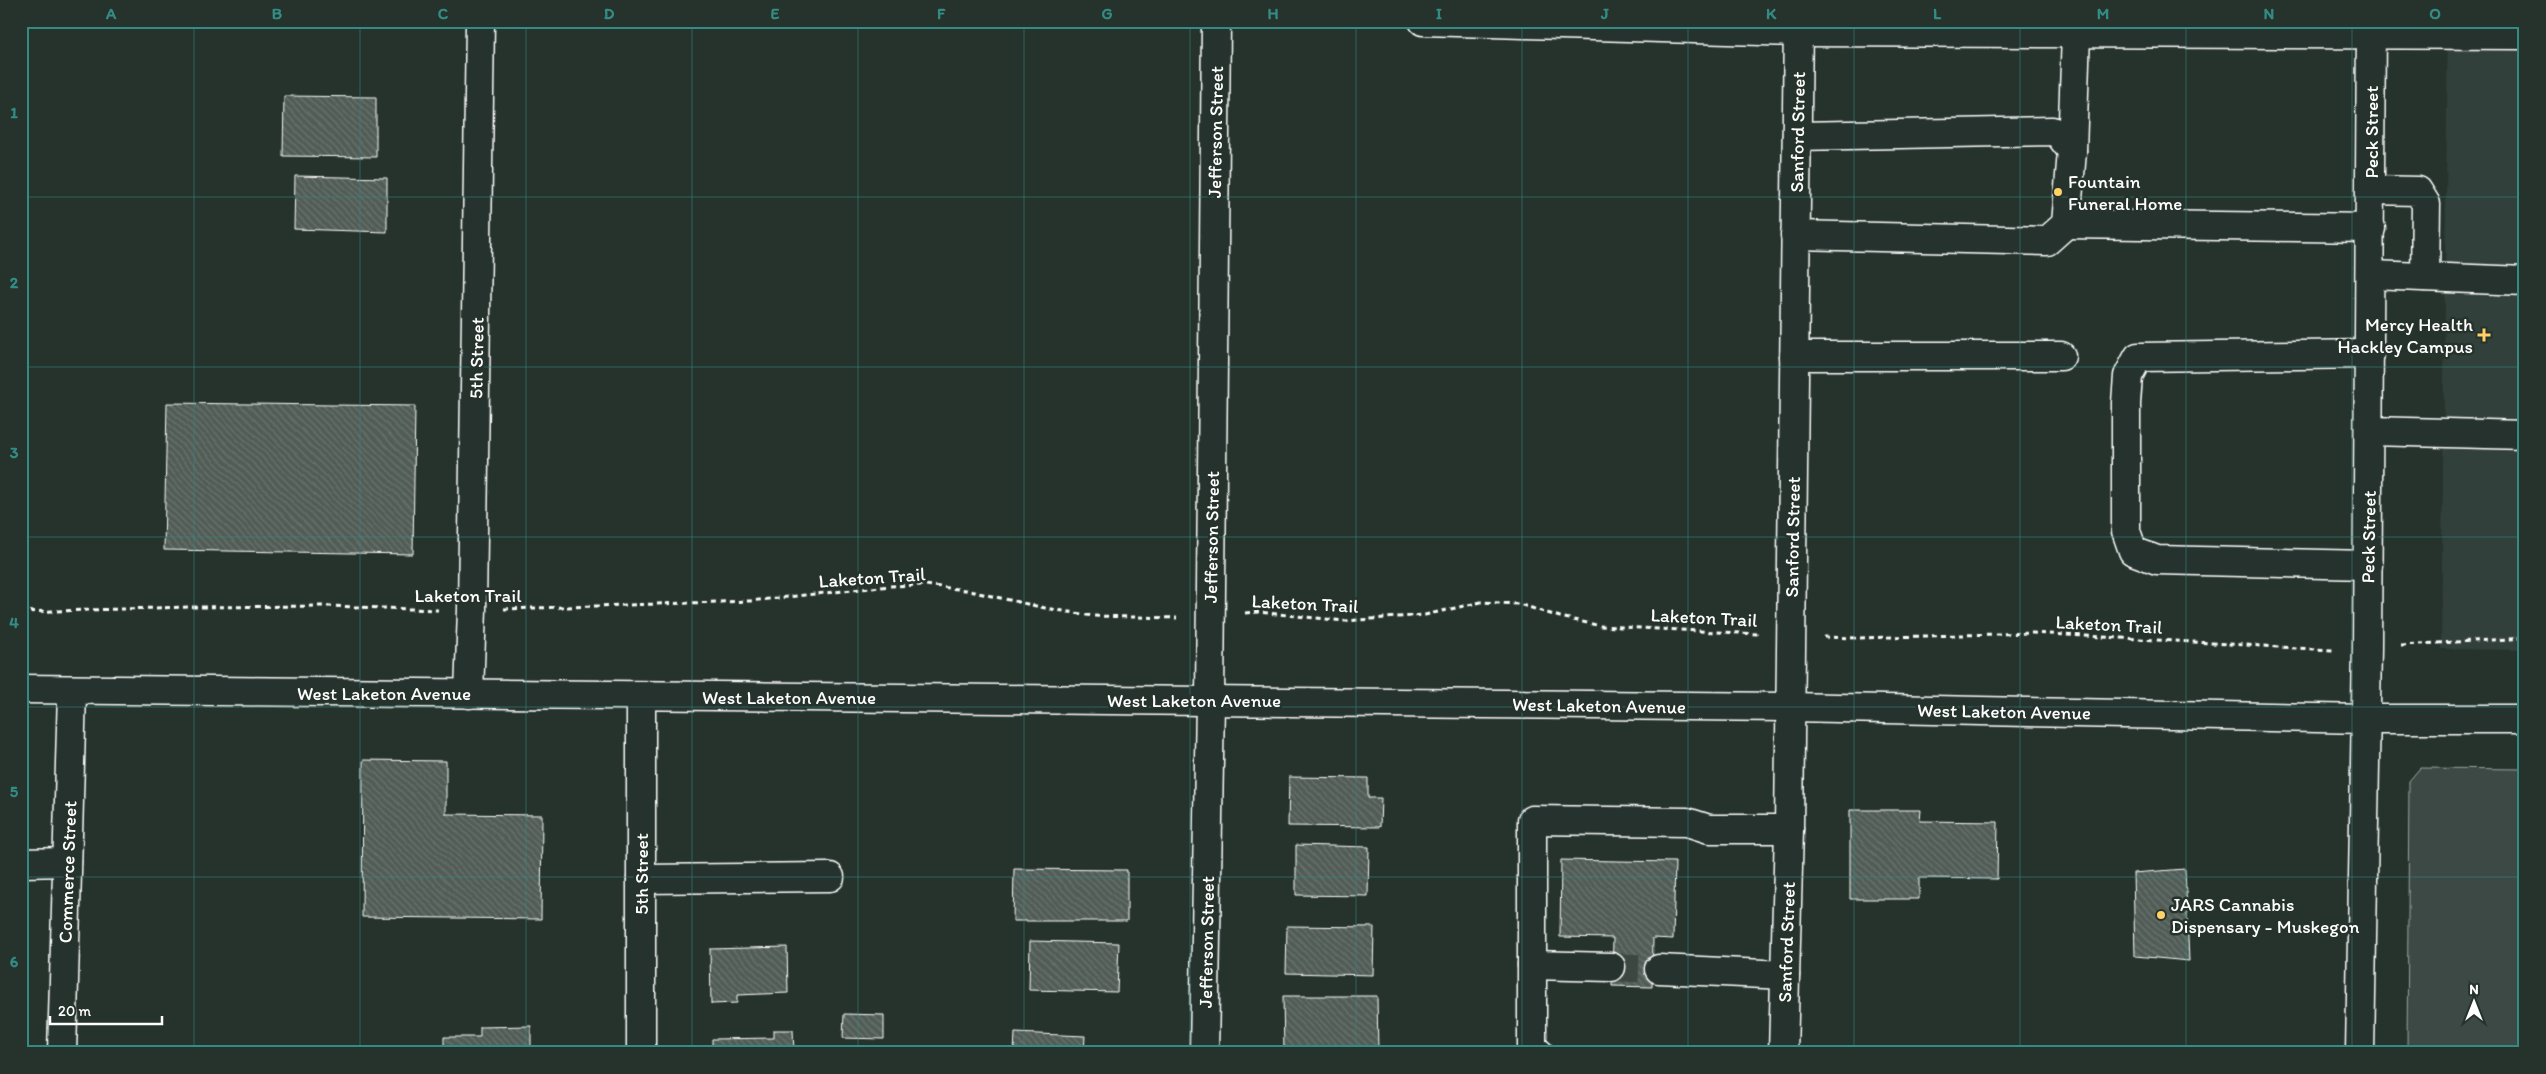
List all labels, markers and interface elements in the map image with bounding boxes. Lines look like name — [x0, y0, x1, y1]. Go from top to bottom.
text: A — [105, 4, 117, 23]
text: B — [272, 4, 283, 23]
text: C — [438, 4, 449, 23]
text: D — [604, 4, 615, 23]
text: E — [771, 4, 780, 23]
text: F — [937, 4, 946, 23]
text: G — [1101, 4, 1113, 23]
text: H — [1267, 4, 1279, 23]
text: I — [1436, 4, 1442, 23]
text: J — [1600, 4, 1609, 23]
text: K — [1766, 4, 1777, 23]
text: L — [1933, 4, 1942, 23]
text: M — [2097, 4, 2109, 23]
text: N — [2264, 4, 2274, 23]
text: O — [2429, 4, 2441, 23]
street label: Jefferson Street — [1203, 66, 1228, 198]
street label: Sanford Street — [1785, 71, 1810, 193]
street label: Peck Street — [2360, 86, 2383, 178]
text: 1 — [10, 103, 18, 122]
place label: Fountain Funeral Home — [2068, 170, 2182, 215]
marker: Fountain Funeral Home — [2052, 186, 2064, 198]
text: 2 — [10, 273, 19, 292]
place label: Mercy Health Hackley Campus — [2337, 313, 2473, 358]
street label: 5th Street — [464, 317, 489, 399]
marker: Mercy Health Hackley Campus — [2477, 328, 2491, 342]
text: 3 — [10, 443, 19, 462]
street label: Jefferson Street — [1199, 471, 1224, 603]
street label: Sanford Street — [1780, 476, 1805, 598]
street label: Peck Street — [2356, 490, 2381, 584]
street label: Laketon Trail — [818, 562, 927, 593]
street label: Laketon Trail — [414, 584, 522, 607]
street label: Laketon Trail — [1251, 589, 1360, 618]
street label: Laketon Trail — [1650, 603, 1759, 632]
street label: Laketon Trail — [2055, 610, 2164, 639]
text: 4 — [9, 613, 19, 632]
street label: West Laketon Avenue — [297, 682, 471, 705]
street label: West Laketon Avenue — [702, 686, 876, 709]
street label: West Laketon Avenue — [1107, 689, 1281, 712]
street label: West Laketon Avenue — [1512, 692, 1686, 719]
street label: West Laketon Avenue — [1917, 698, 2091, 725]
text: 5 — [10, 782, 19, 801]
street label: Commerce Street — [54, 800, 81, 944]
street label: 5th Street — [630, 833, 653, 915]
street label: Jefferson Street — [1194, 876, 1219, 1008]
street label: Sanford Street — [1773, 881, 1800, 1003]
place label: JARS Cannabis Dispensary - Muskegon — [2171, 893, 2360, 938]
marker: JARS Cannabis Dispensary - Muskegon — [2155, 909, 2167, 921]
text: 6 — [10, 952, 19, 971]
north arrow — [2448, 976, 2498, 1026]
text: N — [2469, 981, 2479, 998]
scale bar — [50, 994, 162, 1026]
text: 20 m — [58, 1002, 92, 1020]

